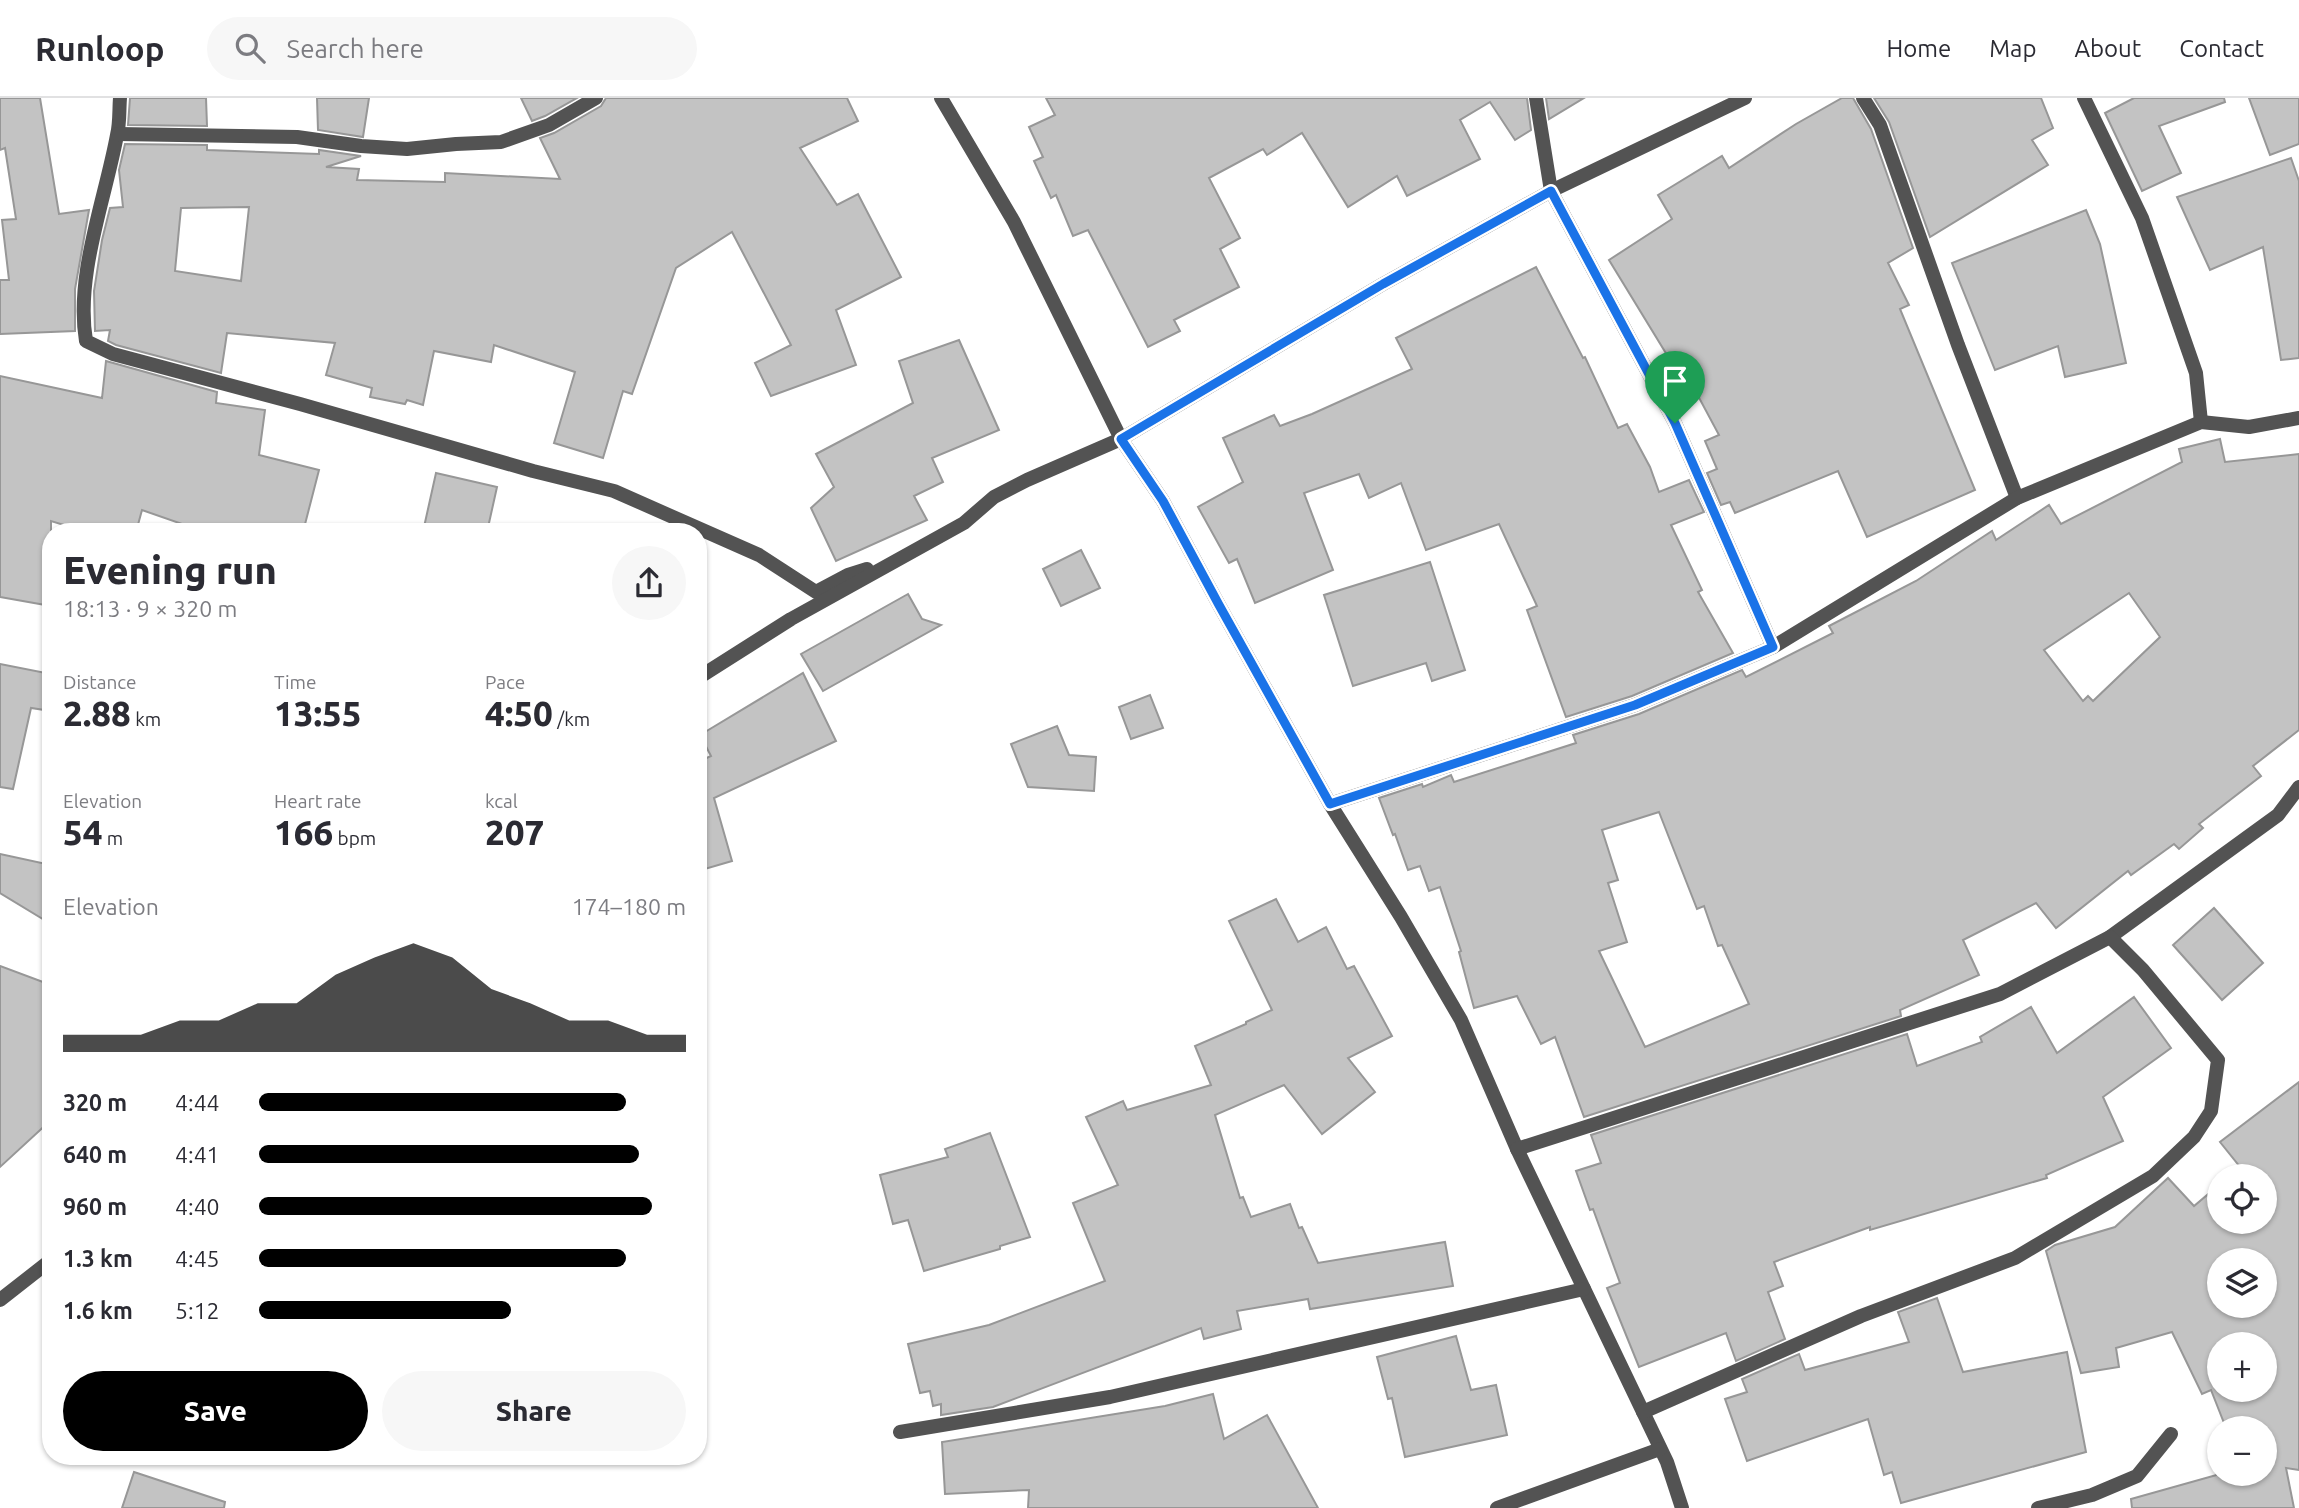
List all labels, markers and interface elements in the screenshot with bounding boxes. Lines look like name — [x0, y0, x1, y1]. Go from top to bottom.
search box — [207, 17, 697, 80]
icon: search — [231, 29, 269, 67]
text: Runloop — [35, 30, 165, 67]
text: Search here — [287, 34, 424, 63]
text: Home — [1886, 35, 1951, 62]
text: Map — [1989, 35, 2036, 62]
text: About — [2074, 35, 2141, 62]
text: Contact — [2179, 35, 2264, 62]
pin — [1645, 351, 1705, 423]
icon: arrive — [1656, 362, 1694, 400]
button: share — [612, 546, 686, 620]
text: Evening run — [63, 549, 277, 591]
text: 18:13 · 9 × 320 m — [63, 596, 237, 621]
text: Distance — [63, 671, 137, 693]
text: Time — [274, 671, 316, 693]
text: Pace — [485, 671, 525, 693]
text: 2.88 — [63, 693, 131, 733]
text: 13:55 — [274, 693, 362, 733]
text: 4:50 — [485, 693, 553, 733]
text: km — [131, 708, 161, 730]
text: /km — [553, 708, 590, 730]
text: Elevation — [63, 790, 142, 812]
text: Heart rate — [274, 790, 361, 812]
text: kcal — [485, 790, 518, 812]
text: 54 — [63, 812, 102, 852]
text: 166 — [274, 812, 333, 852]
text: 207 — [485, 812, 544, 852]
text: m — [102, 827, 123, 849]
text: bpm — [333, 827, 376, 849]
text: Elevation — [63, 894, 159, 919]
text: 174–180 m — [572, 894, 686, 919]
text: 320 m — [63, 1090, 127, 1115]
text: 4:44 — [175, 1090, 220, 1115]
text: 640 m — [63, 1142, 127, 1167]
text: 4:41 — [175, 1142, 220, 1167]
map controls — [2207, 1164, 2277, 1486]
button: locate — [2207, 1164, 2277, 1234]
text: 960 m — [63, 1194, 127, 1219]
text: 4:40 — [175, 1194, 220, 1219]
text: 1.3 km — [63, 1246, 133, 1271]
text: 4:45 — [175, 1246, 220, 1271]
button: layers — [2207, 1248, 2277, 1318]
text: 1.6 km — [63, 1298, 133, 1323]
text: 5:12 — [175, 1298, 220, 1323]
button: + — [2207, 1332, 2277, 1402]
button: Save — [63, 1371, 368, 1451]
button: Share — [382, 1371, 686, 1451]
button: − — [2207, 1416, 2277, 1486]

